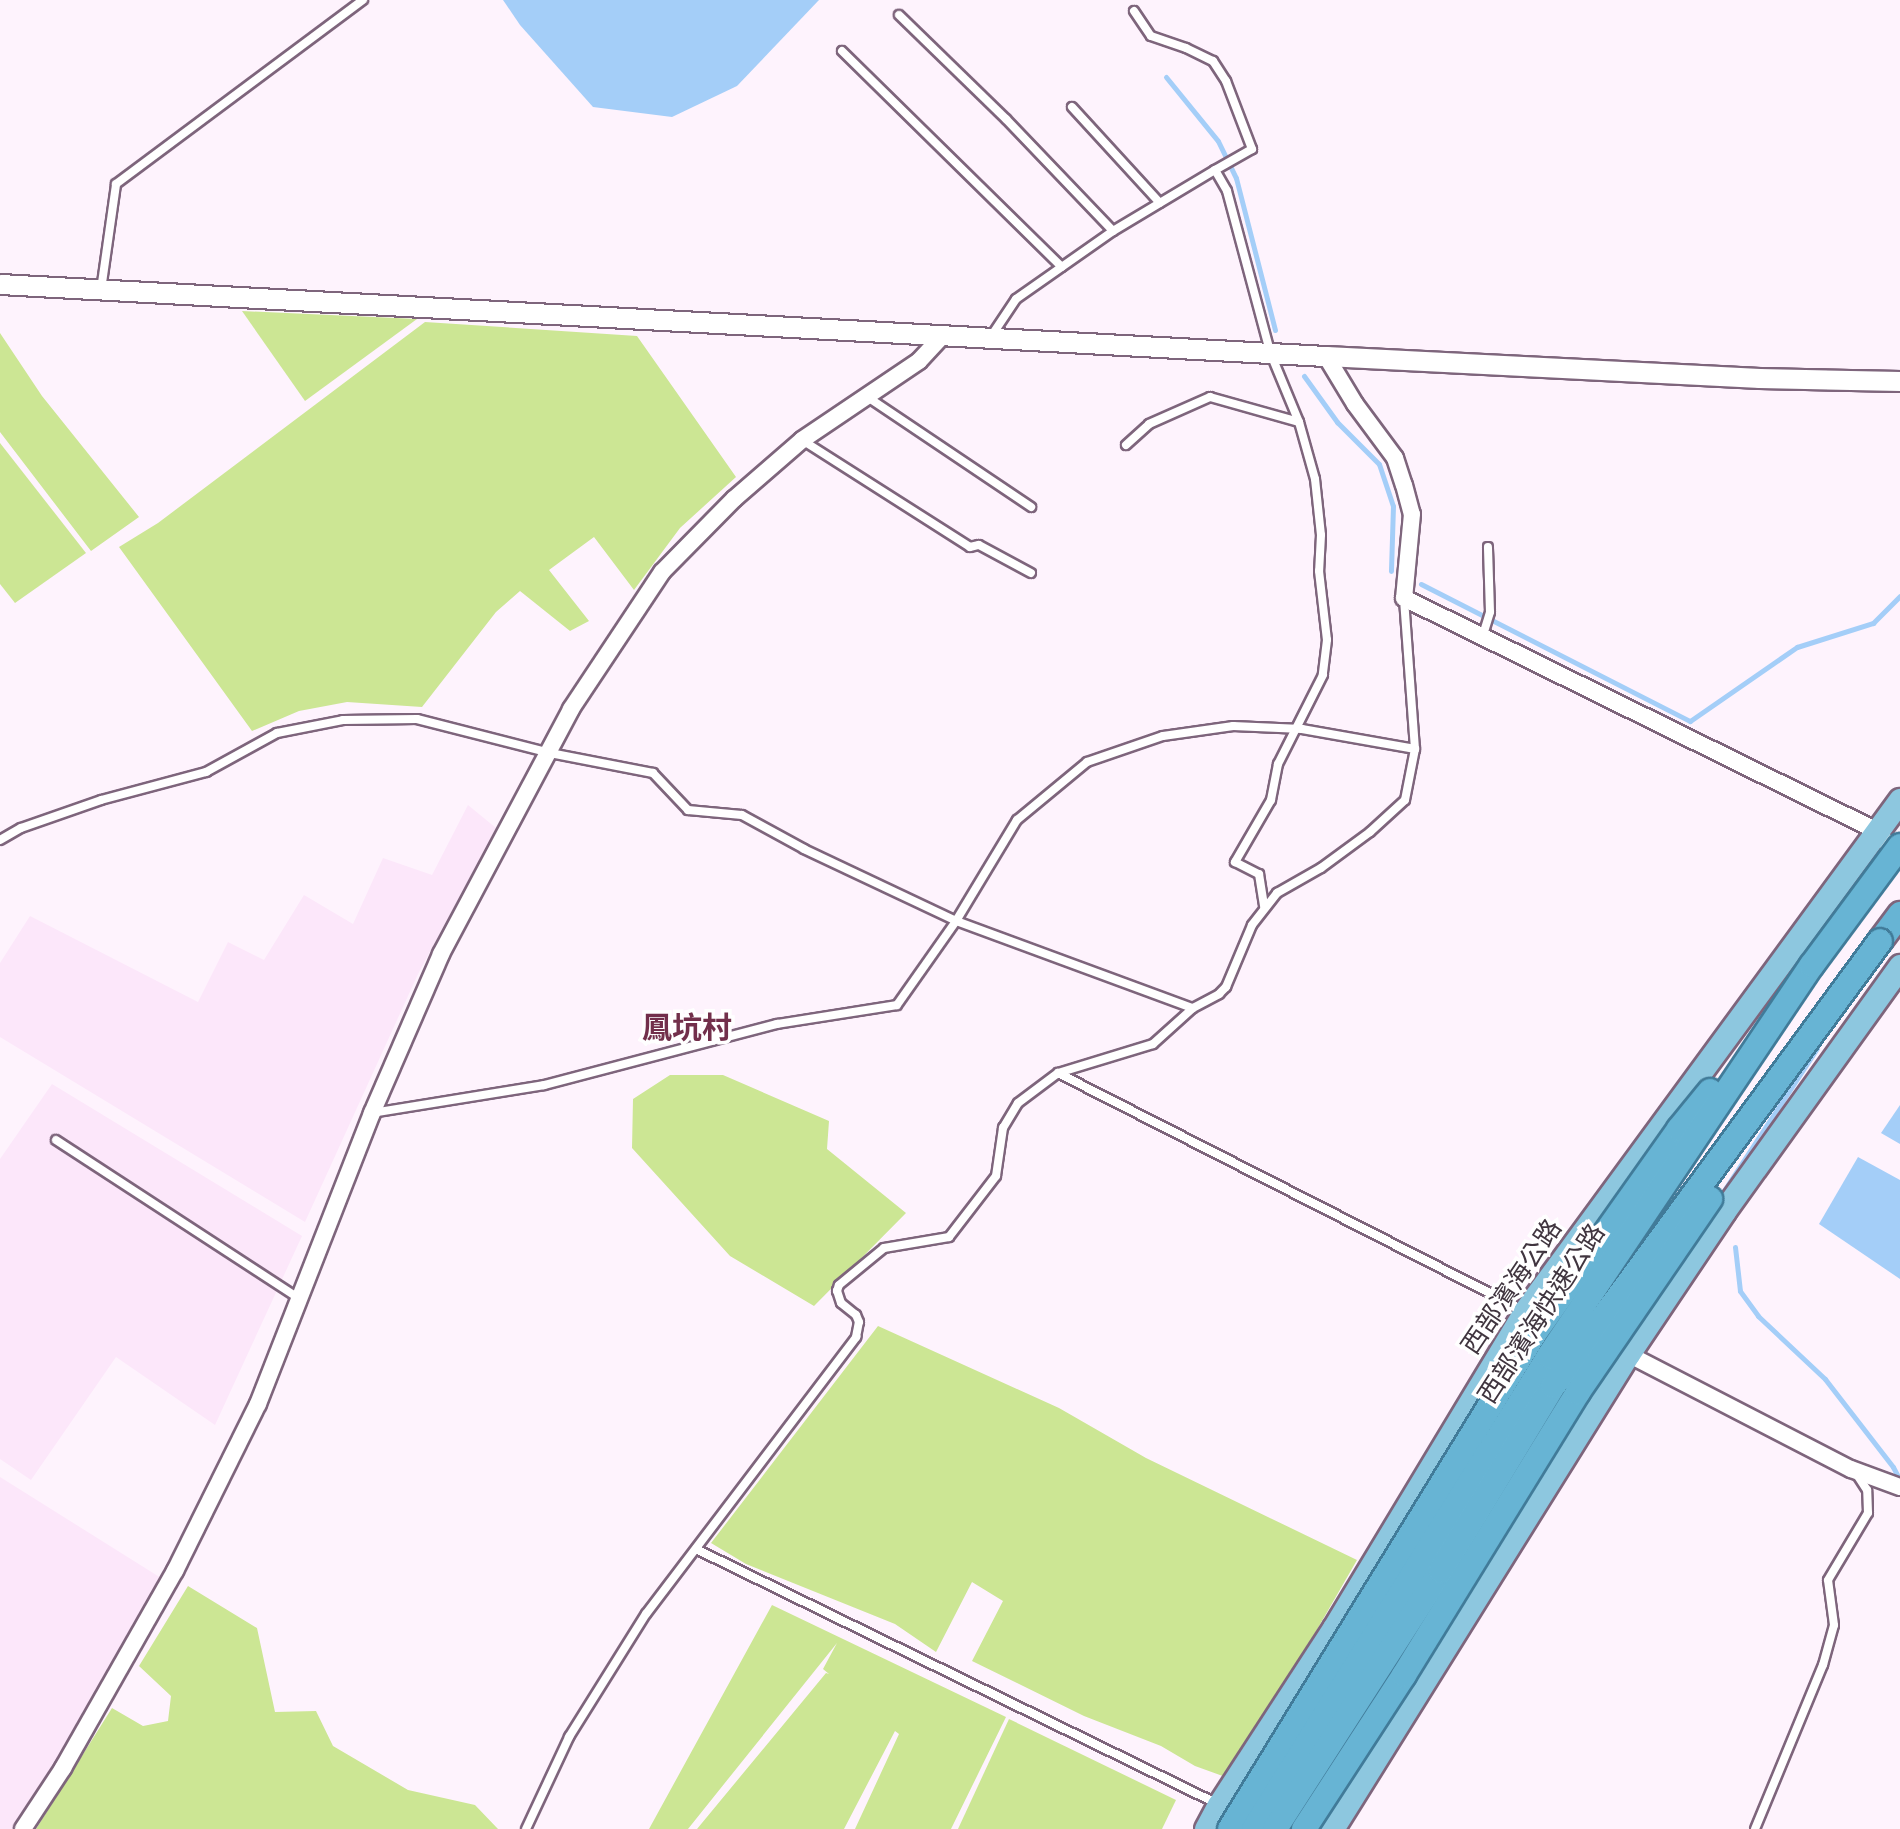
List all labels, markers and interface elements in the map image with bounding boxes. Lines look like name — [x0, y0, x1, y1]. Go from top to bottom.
district label: 鳳坑村 — [642, 1010, 732, 1046]
street label: 西部濱海公路 — [1455, 1214, 1569, 1360]
street label: 西部濱海快速公路 — [1472, 1218, 1612, 1410]

